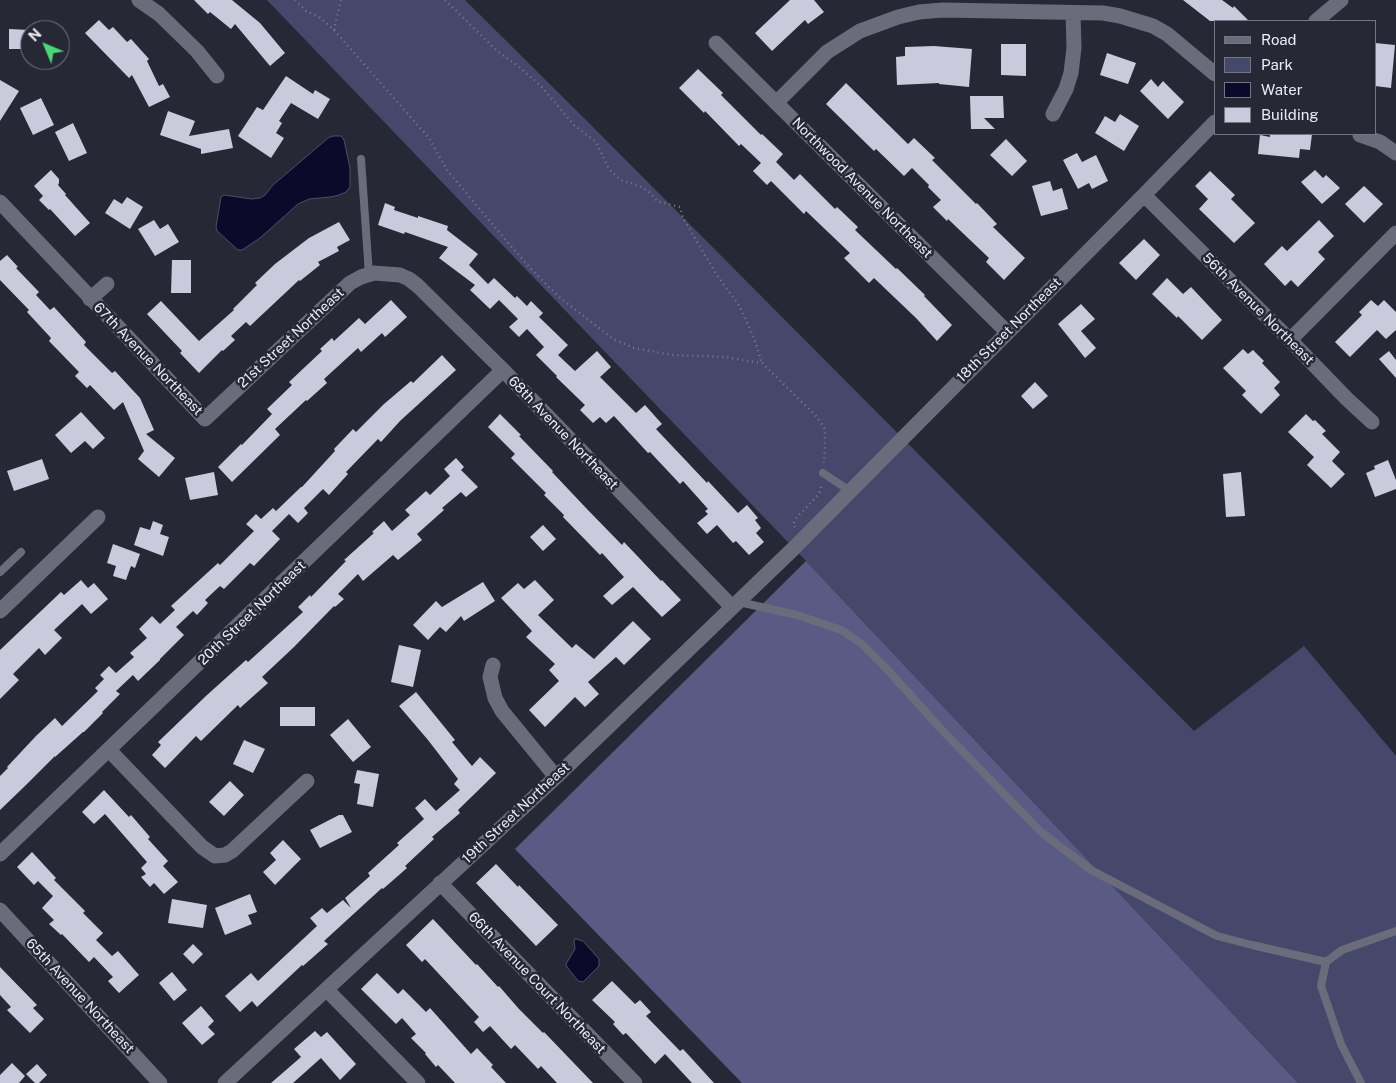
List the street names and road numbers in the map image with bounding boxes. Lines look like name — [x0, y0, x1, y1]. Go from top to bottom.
street label: Northwood Avenue Northeast — [788, 114, 936, 262]
street label: 56th Avenue Northeast — [1199, 250, 1317, 368]
street label: 18th Street Northeast — [953, 274, 1065, 386]
street label: 21st Street Northeast — [234, 284, 348, 392]
street label: 67th Avenue Northeast — [90, 299, 206, 419]
street label: 68th Avenue Northeast — [504, 373, 622, 493]
street label: 20th Street Northeast — [195, 557, 309, 669]
street label: 19th Street Northeast — [459, 759, 573, 867]
street label: 66th Avenue Court Northeast — [465, 909, 609, 1057]
street label: 65th Avenue Northeast — [22, 935, 138, 1057]

